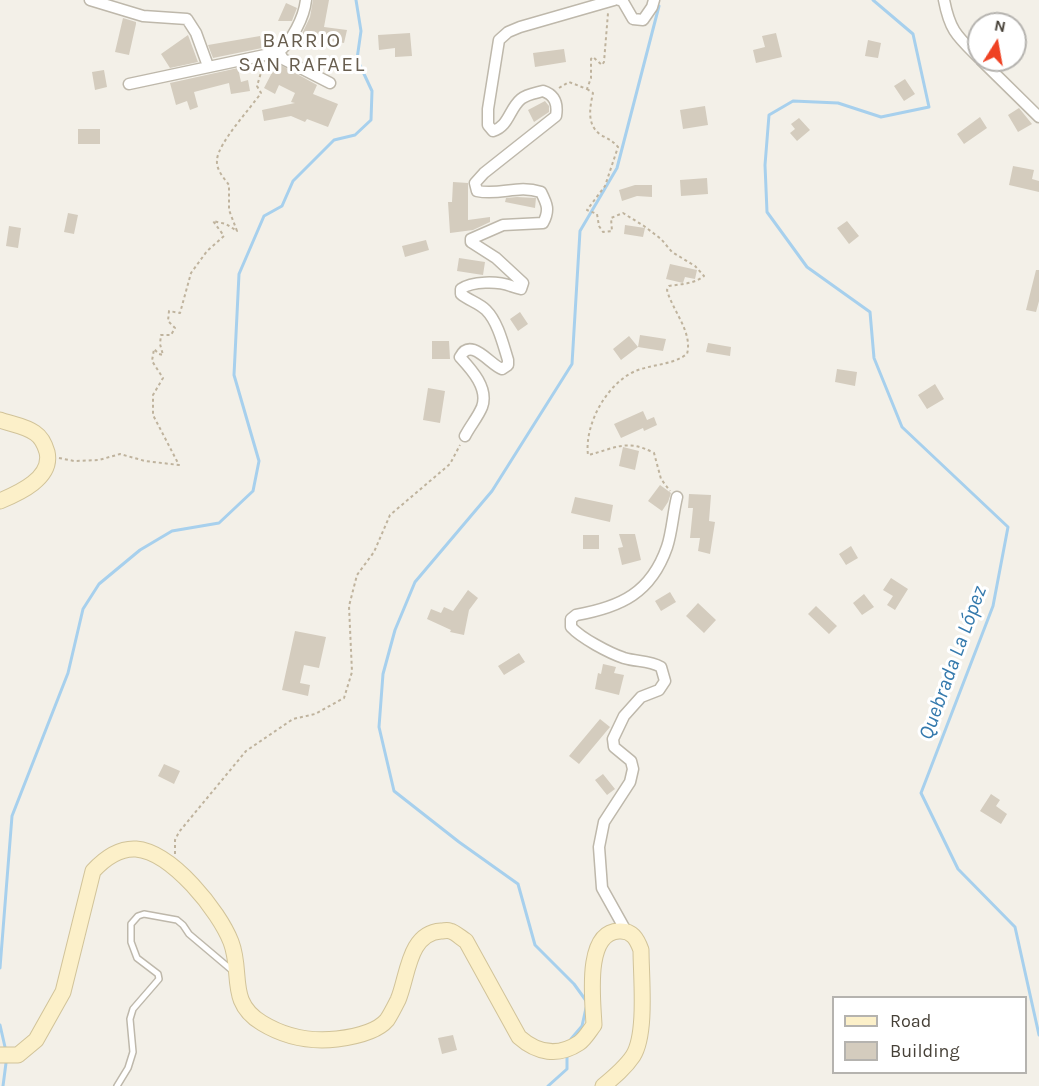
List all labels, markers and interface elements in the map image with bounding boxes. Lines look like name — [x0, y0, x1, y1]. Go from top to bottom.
north arrow — [967, 12, 1027, 72]
text: N — [993, 15, 1008, 36]
district label: BARRIO SAN RAFAEL — [238, 28, 366, 78]
water label: Quebrada La López — [914, 583, 992, 743]
legend — [832, 996, 1027, 1074]
text: Road — [890, 1010, 931, 1032]
text: Building — [890, 1040, 960, 1062]

